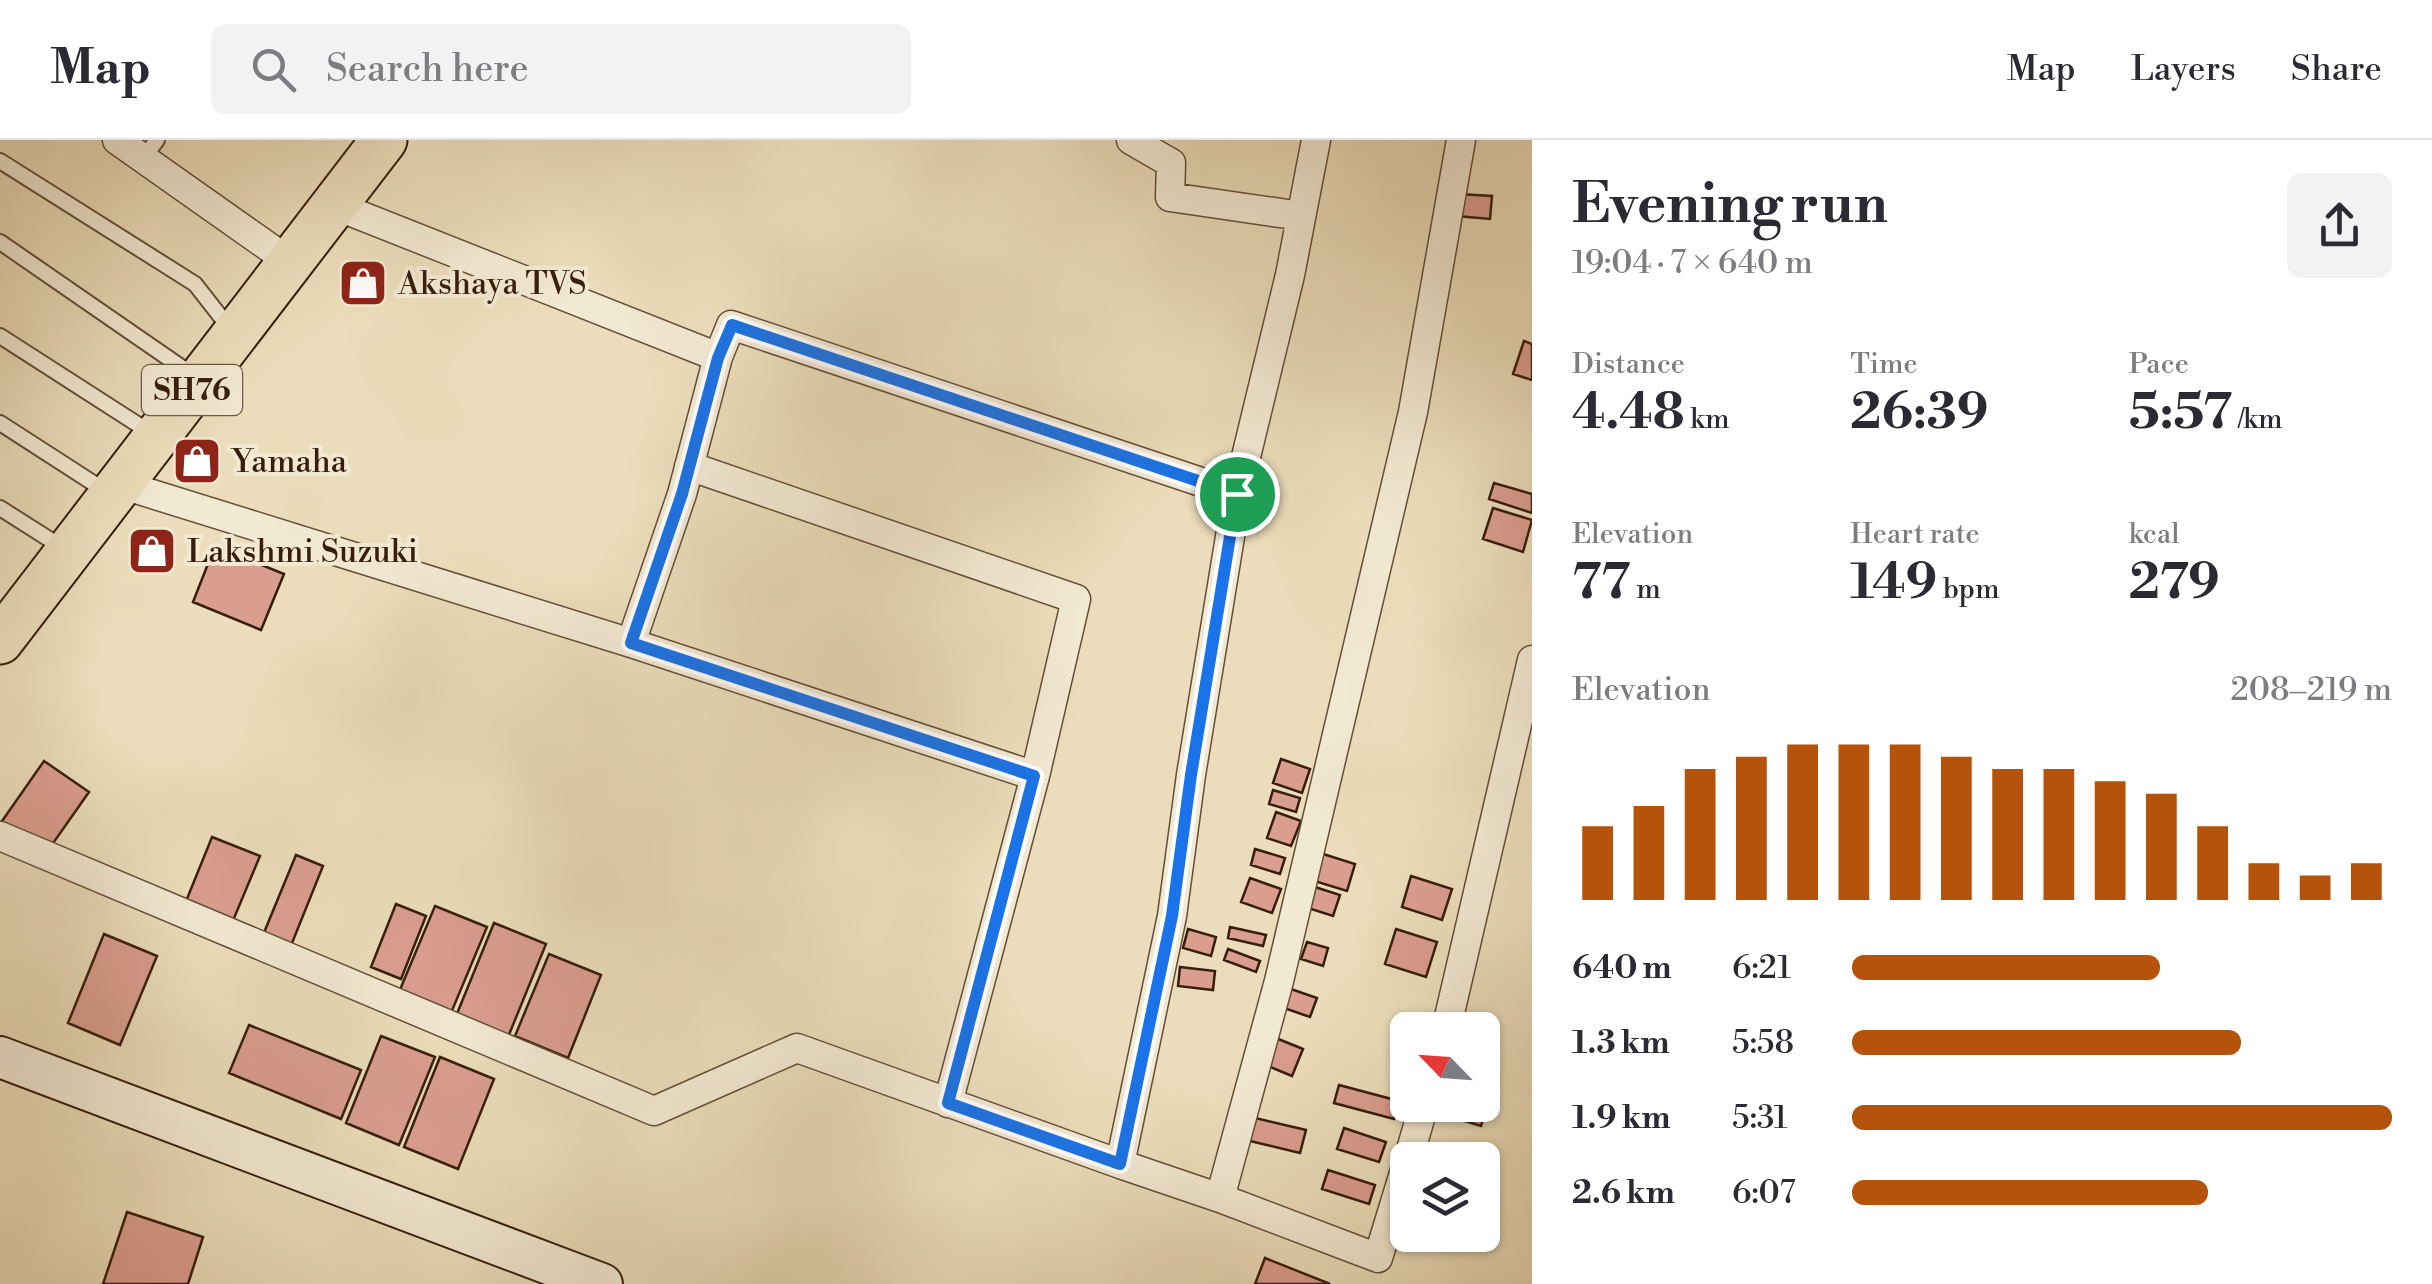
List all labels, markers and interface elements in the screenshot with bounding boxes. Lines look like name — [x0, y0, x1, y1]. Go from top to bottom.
search box — [211, 24, 911, 114]
text: Map — [50, 39, 151, 99]
icon: search — [246, 42, 301, 97]
text: Search here — [326, 46, 529, 93]
text: Map — [2007, 48, 2076, 91]
text: Layers — [2131, 48, 2236, 91]
text: Share — [2291, 48, 2382, 91]
text: Evening run — [1572, 171, 1888, 240]
button: share — [2287, 173, 2392, 278]
text: 19:04 · 7 × 640 m — [1572, 243, 1813, 283]
shop icon: Akshaya TVS — [337, 257, 389, 309]
place label: Akshaya TVS — [397, 264, 587, 304]
text: Distance — [1572, 347, 1685, 382]
text: Time — [1850, 347, 1918, 382]
text: Pace — [2129, 347, 2189, 382]
road number: SH76 — [142, 365, 242, 415]
text: 4.48 — [1572, 382, 1685, 444]
text: 26:39 — [1850, 382, 1988, 444]
text: 5:57 — [2129, 382, 2232, 444]
text: km — [1685, 402, 1729, 437]
text: /km — [2232, 402, 2283, 437]
shop icon: Yamaha — [171, 435, 223, 487]
place label: Yamaha — [230, 442, 348, 482]
pin — [1195, 452, 1280, 537]
icon: arrive — [1210, 467, 1265, 522]
text: Elevation — [1572, 517, 1693, 552]
text: Heart rate — [1850, 517, 1980, 552]
text: kcal — [2129, 517, 2179, 552]
shop icon: Lakshmi Suzuki — [126, 525, 178, 577]
place label: Lakshmi Suzuki — [187, 532, 418, 572]
text: 77 — [1572, 552, 1630, 614]
text: 149 — [1850, 552, 1937, 614]
text: 279 — [2129, 552, 2220, 614]
text: m — [1630, 572, 1661, 607]
text: bpm — [1937, 572, 2000, 607]
text: Elevation — [1572, 670, 1711, 710]
text: 208–219 m — [2230, 670, 2392, 710]
text: 640 m — [1572, 948, 1672, 988]
text: 6:21 — [1732, 948, 1791, 988]
north arrow — [1390, 1012, 1500, 1122]
map controls — [1390, 1012, 1500, 1252]
text: 1.3 km — [1572, 1023, 1670, 1063]
text: 5:58 — [1732, 1023, 1794, 1063]
text: 1.9 km — [1572, 1098, 1671, 1138]
text: 5:31 — [1732, 1098, 1788, 1138]
button: layers — [1390, 1142, 1500, 1252]
text: 2.6 km — [1572, 1173, 1675, 1213]
text: 6:07 — [1732, 1173, 1796, 1213]

